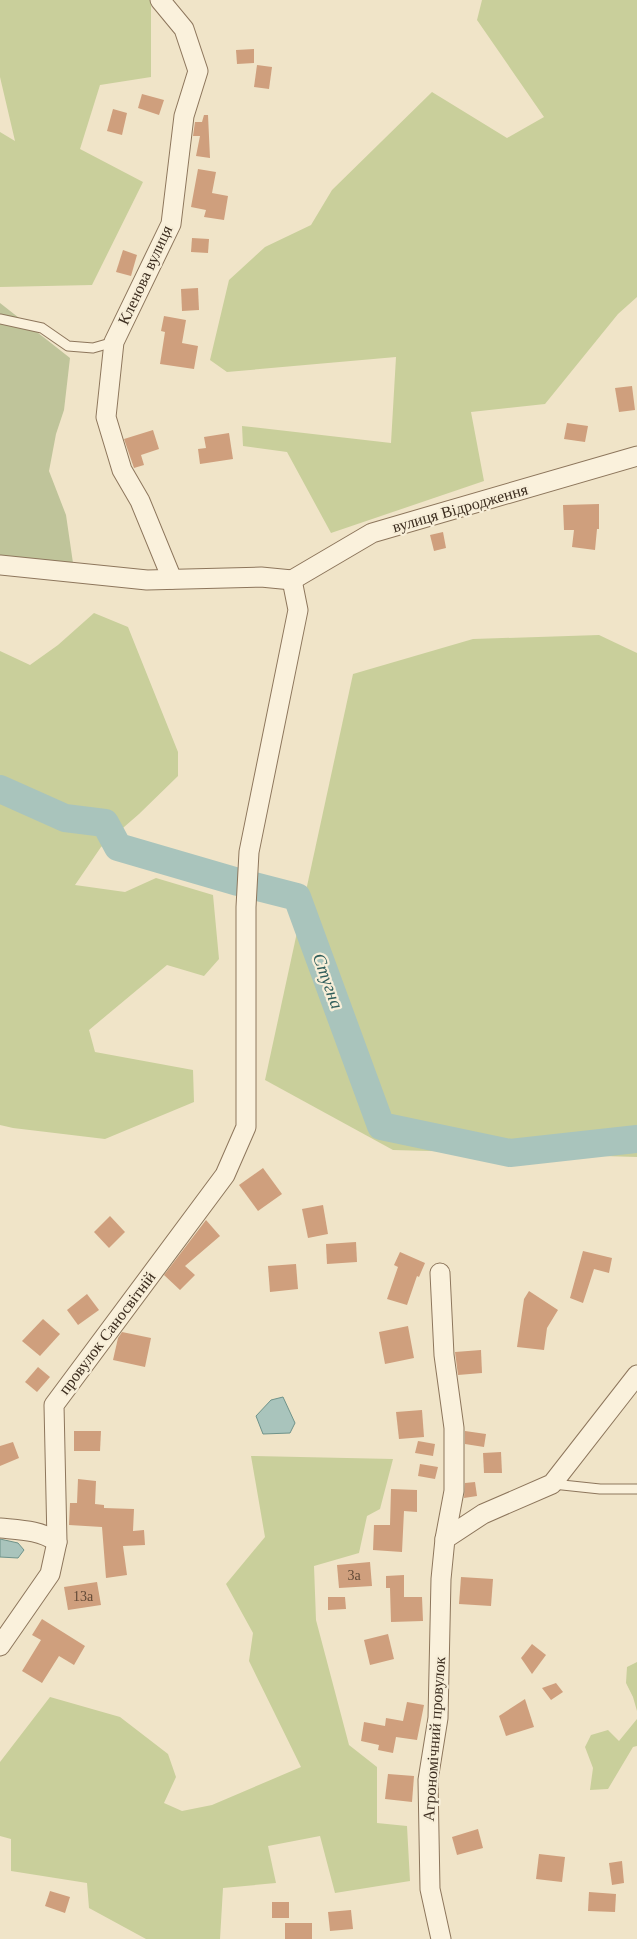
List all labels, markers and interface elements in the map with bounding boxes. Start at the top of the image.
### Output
street label: Кленова вулиця [115,222,177,328]
street label: вулиця Відродження [390,480,531,536]
water label: Стугна [309,950,347,1012]
street label: провулок Саносвітній [55,1268,160,1398]
house number: 3а [347,1568,361,1583]
house number: 13а [73,1589,94,1604]
street label: Агрономічний провулок [420,1656,449,1822]

